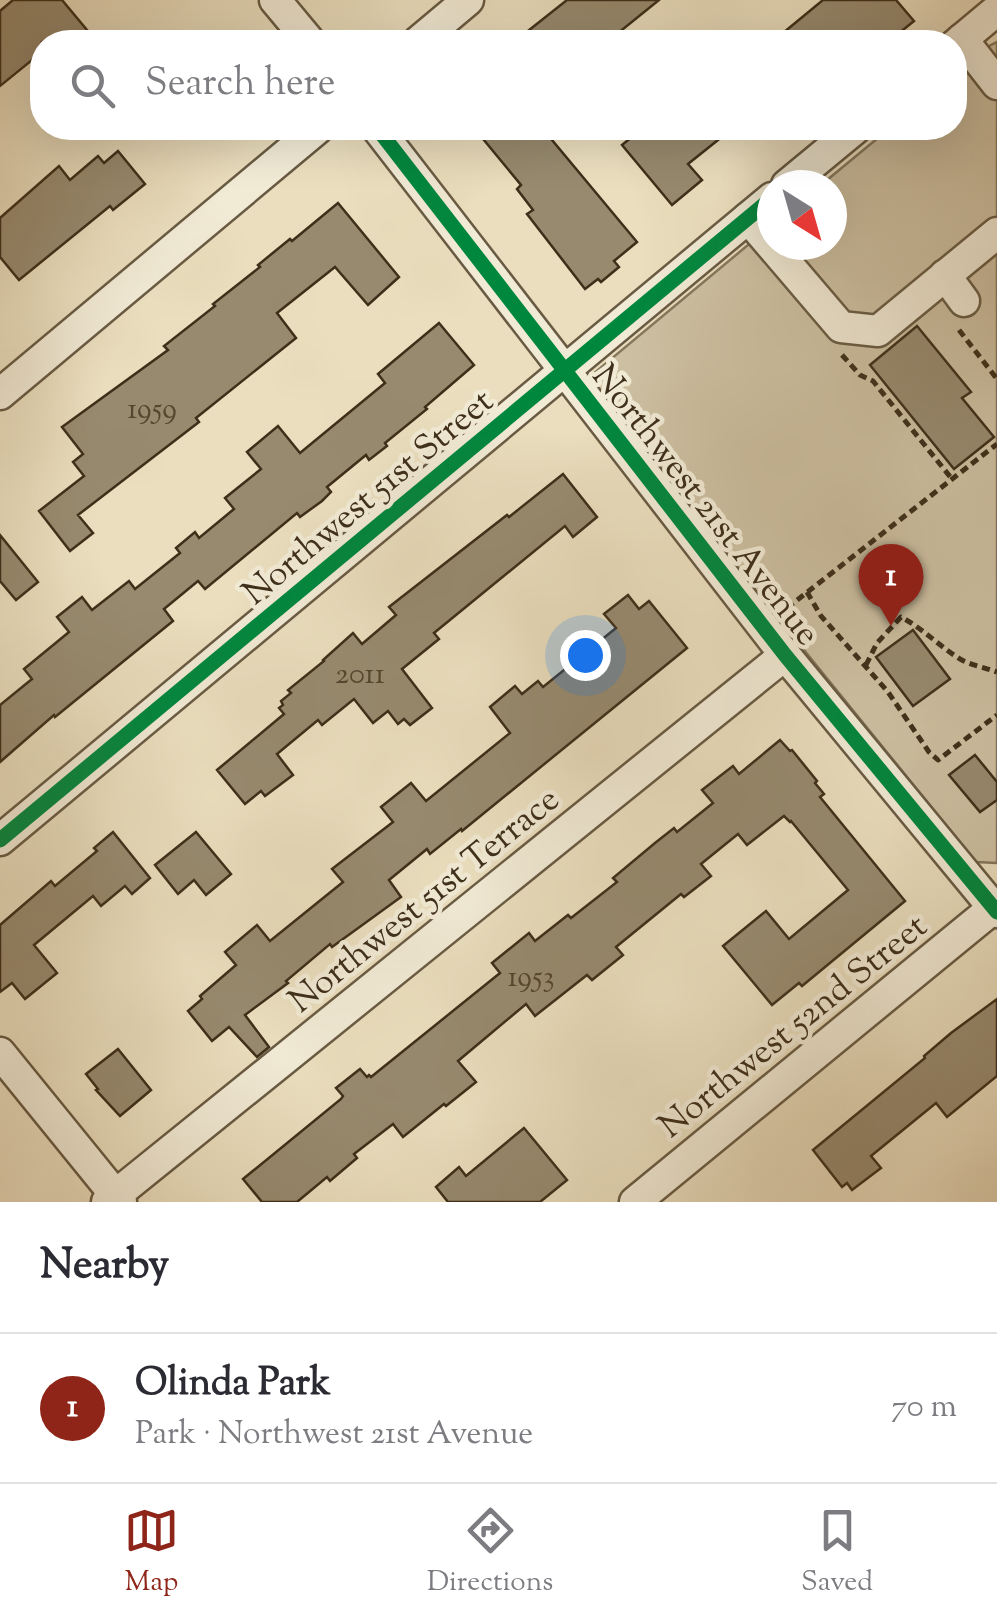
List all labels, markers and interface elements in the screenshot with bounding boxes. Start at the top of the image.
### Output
search box [30,30,967,140]
icon: search [65,58,120,113]
text: Search here [145,58,336,112]
north arrow [757,170,847,260]
street label: Northwest 21st Avenue [578,355,831,658]
street label: Northwest 51st Street [233,378,506,619]
house number: 1959 [127,389,177,432]
pin: 1 [858,544,924,626]
your location [560,630,611,681]
house number: 2011 [335,654,385,697]
street label: Northwest 51st Terrace [279,776,572,1027]
street label: Northwest 52nd Street [649,903,940,1152]
house number: 1953 [507,957,555,1000]
text: Nearby [40,1237,169,1297]
text: Olinda Park [135,1358,331,1412]
text: 1 [67,1385,78,1431]
text: 70 m [891,1385,957,1431]
text: Park · Northwest 21st Avenue [135,1412,533,1458]
tab: Map [124,1503,179,1603]
tab: Directions [427,1503,553,1603]
tab: Saved [801,1503,873,1603]

